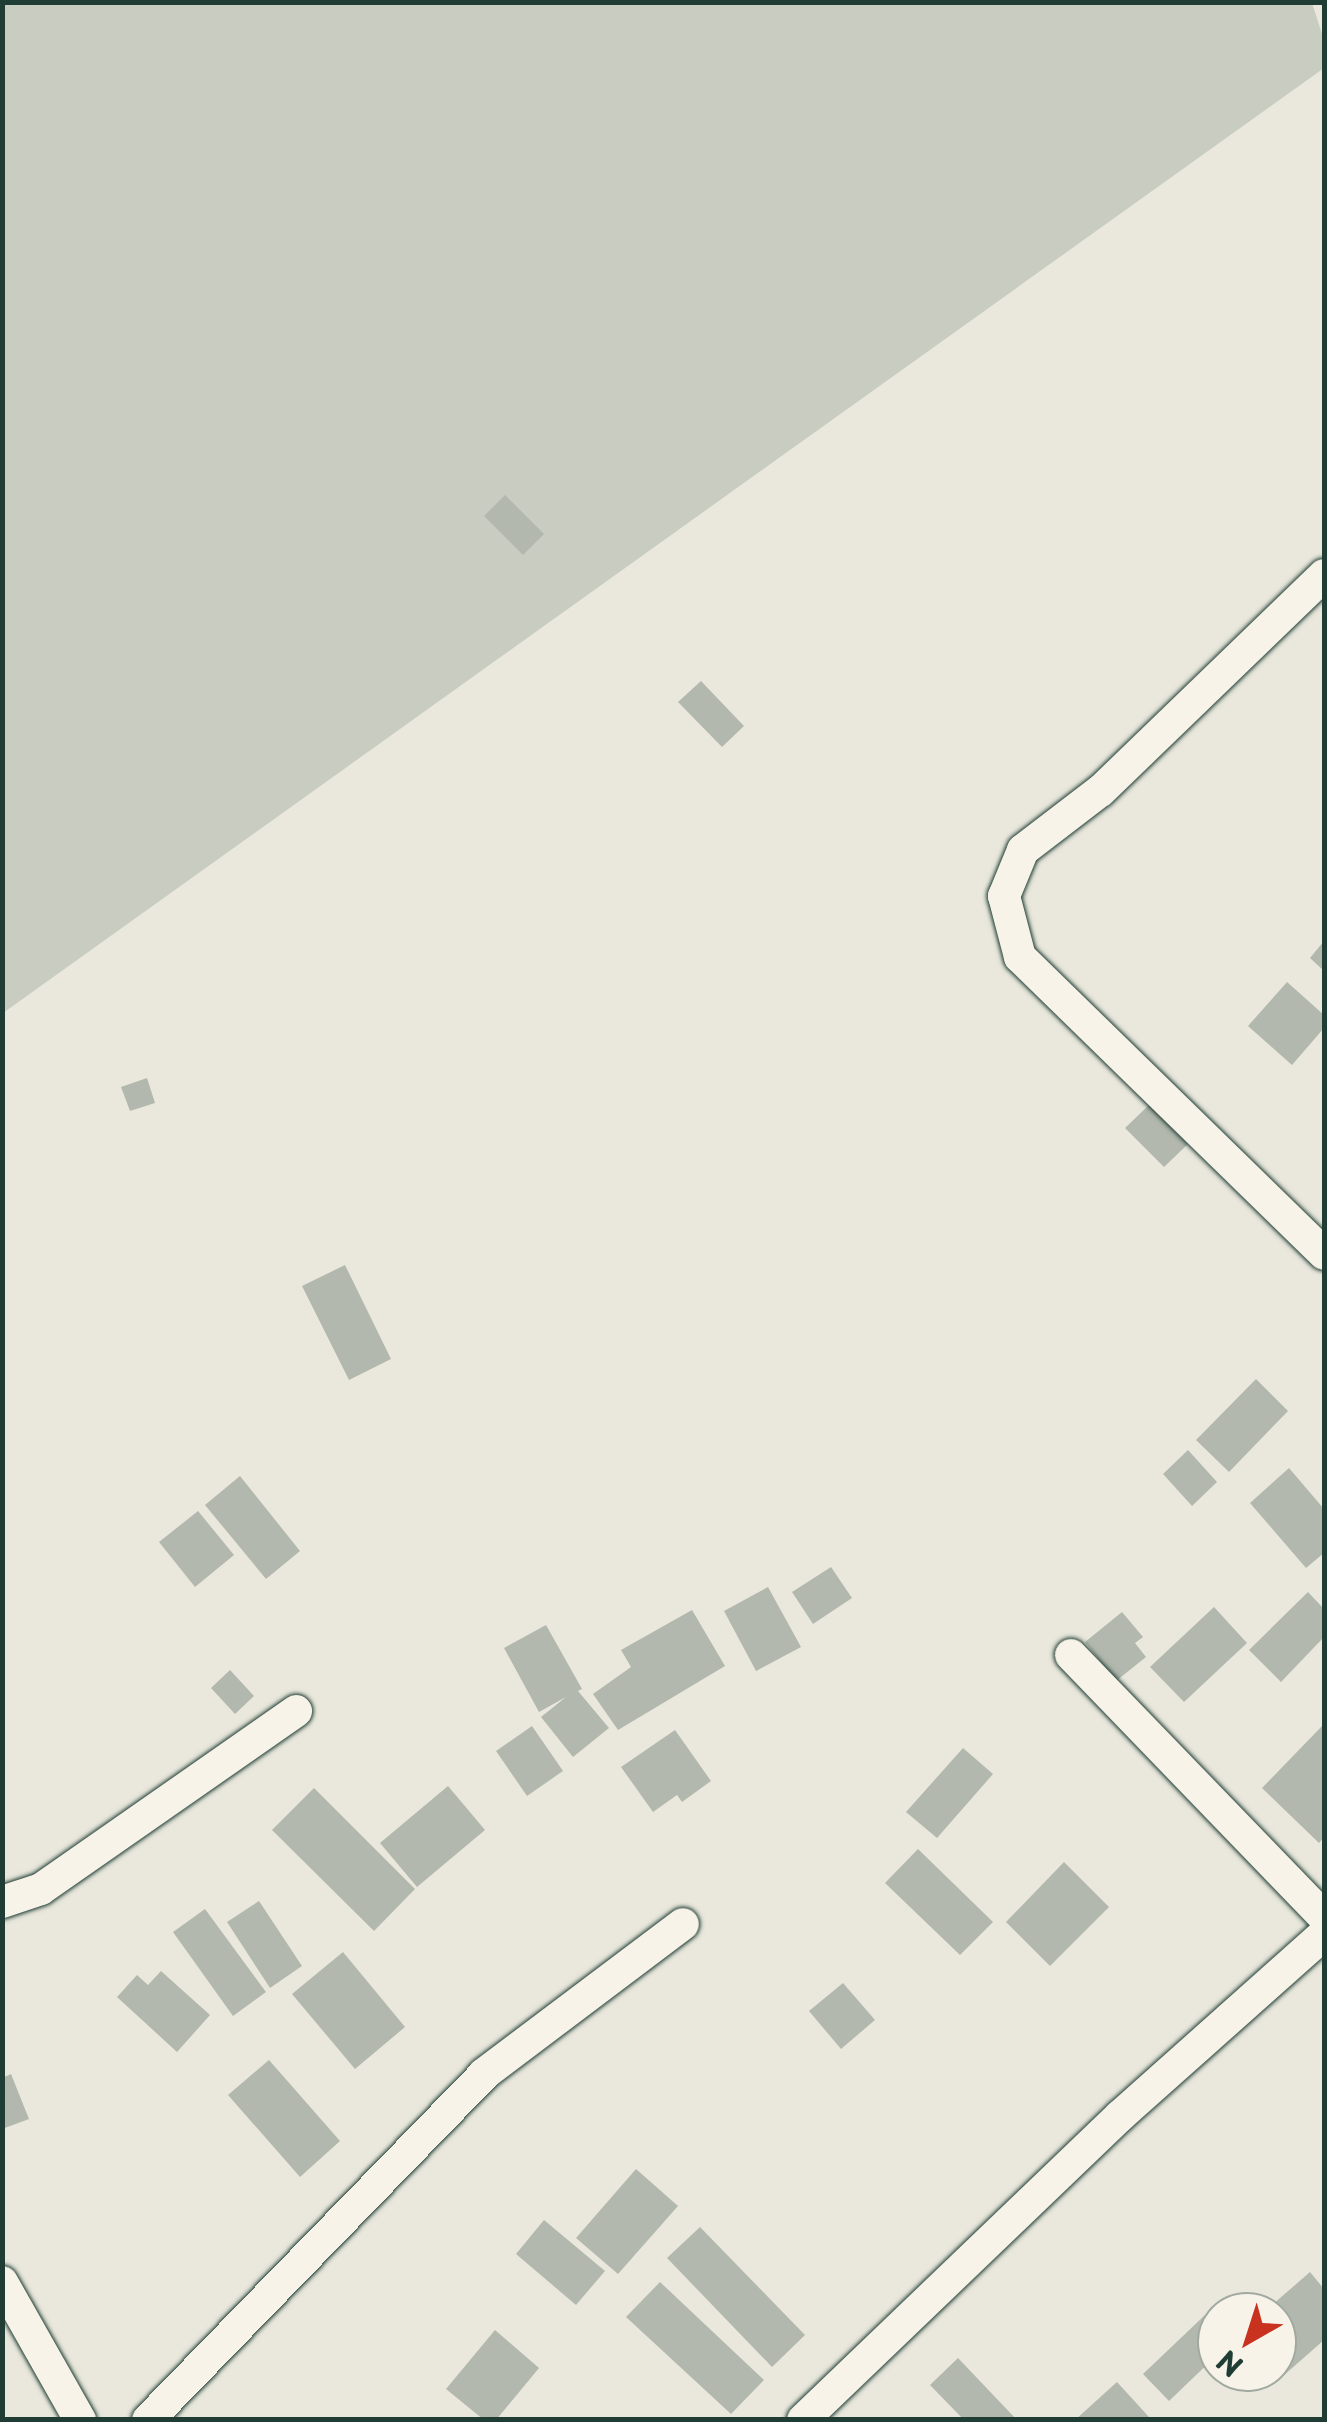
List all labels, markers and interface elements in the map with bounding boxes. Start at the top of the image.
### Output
north arrow [1197,2292,1297,2392]
text: N [1207,2340,1251,2388]

